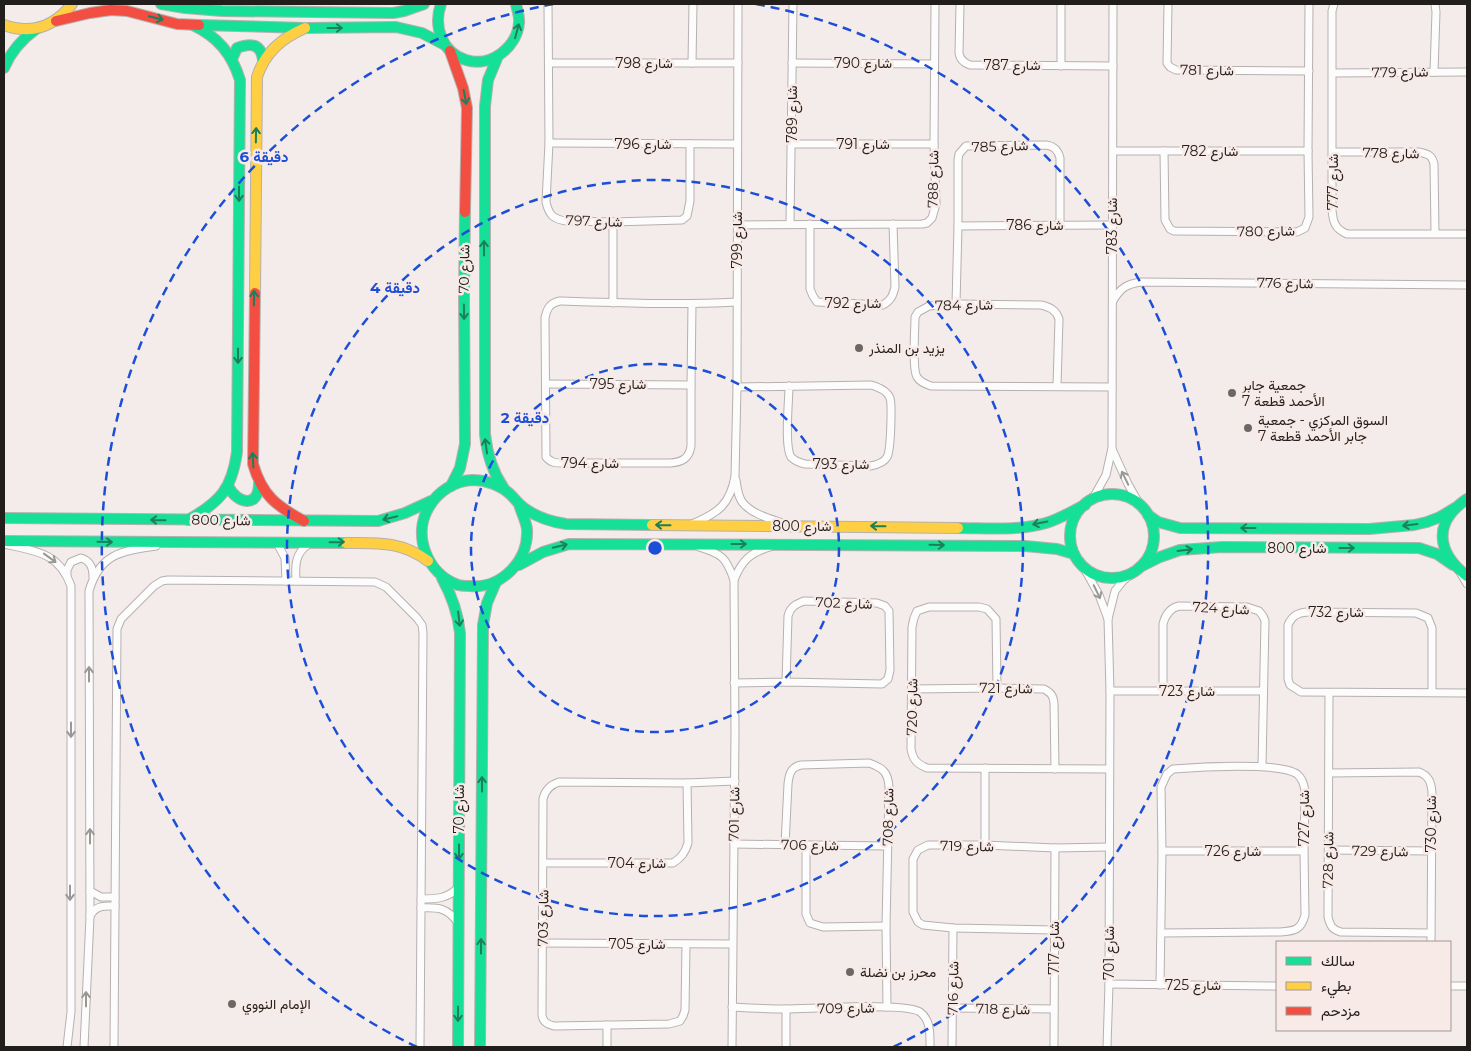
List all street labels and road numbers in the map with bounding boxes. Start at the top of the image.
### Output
street label: شارع 798 [615,54,673,74]
street label: شارع 790 [834,54,892,74]
street label: شارع 787 [984,56,1041,76]
street label: شارع 781 [1180,61,1234,81]
street label: شارع 779 [1371,63,1429,83]
street label: شارع 789 [783,85,803,143]
street label: شارع 796 [614,135,672,155]
street label: شارع 791 [836,135,890,155]
street label: شارع 785 [971,136,1029,158]
street label: شارع 782 [1182,142,1238,162]
street label: شارع 778 [1362,144,1420,164]
street label: شارع 788 [923,150,945,208]
street label: شارع 777 [1324,154,1344,210]
street label: شارع 783 [1103,198,1123,254]
street label: شارع 797 [565,211,623,233]
street label: شارع 799 [728,211,748,269]
street label: شارع 786 [1006,216,1064,236]
street label: شارع 780 [1237,221,1295,243]
street label: شارع 70 [455,244,475,294]
street label: شارع 776 [1257,274,1313,294]
street label: شارع 792 [825,294,881,314]
street label: شارع 784 [935,295,993,317]
street label: شارع 795 [590,375,646,395]
street label: شارع 794 [561,454,619,474]
street label: شارع 793 [813,455,869,475]
street label: شارع 800 [191,510,251,532]
street label: شارع 800 [772,517,832,537]
street label: شارع 800 [1267,539,1327,559]
street label: شارع 702 [815,593,873,615]
street label: شارع 724 [1192,598,1250,620]
street label: شارع 732 [1308,603,1364,623]
street label: شارع 720 [903,678,923,736]
street label: شارع 721 [979,679,1033,699]
street label: شارع 723 [1159,682,1215,702]
street label: شارع 70 [450,784,470,834]
street label: شارع 701 [725,787,745,841]
street label: شارع 708 [878,788,900,846]
street label: شارع 727 [1295,790,1315,846]
street label: شارع 730 [1422,795,1442,853]
street label: شارع 728 [1319,831,1339,889]
street label: شارع 706 [781,835,839,857]
street label: شارع 719 [940,837,994,857]
street label: شارع 726 [1205,842,1261,862]
street label: شارع 729 [1352,842,1408,862]
street label: شارع 704 [608,854,666,874]
street label: شارع 703 [534,889,554,947]
street label: شارع 717 [1045,921,1065,975]
street label: شارع 701 [1100,926,1120,980]
street label: شارع 705 [609,935,666,955]
street label: شارع 716 [944,961,964,1015]
street label: شارع 725 [1165,976,1221,996]
street label: شارع 709 [817,998,875,1020]
street label: شارع 718 [976,1000,1030,1020]

